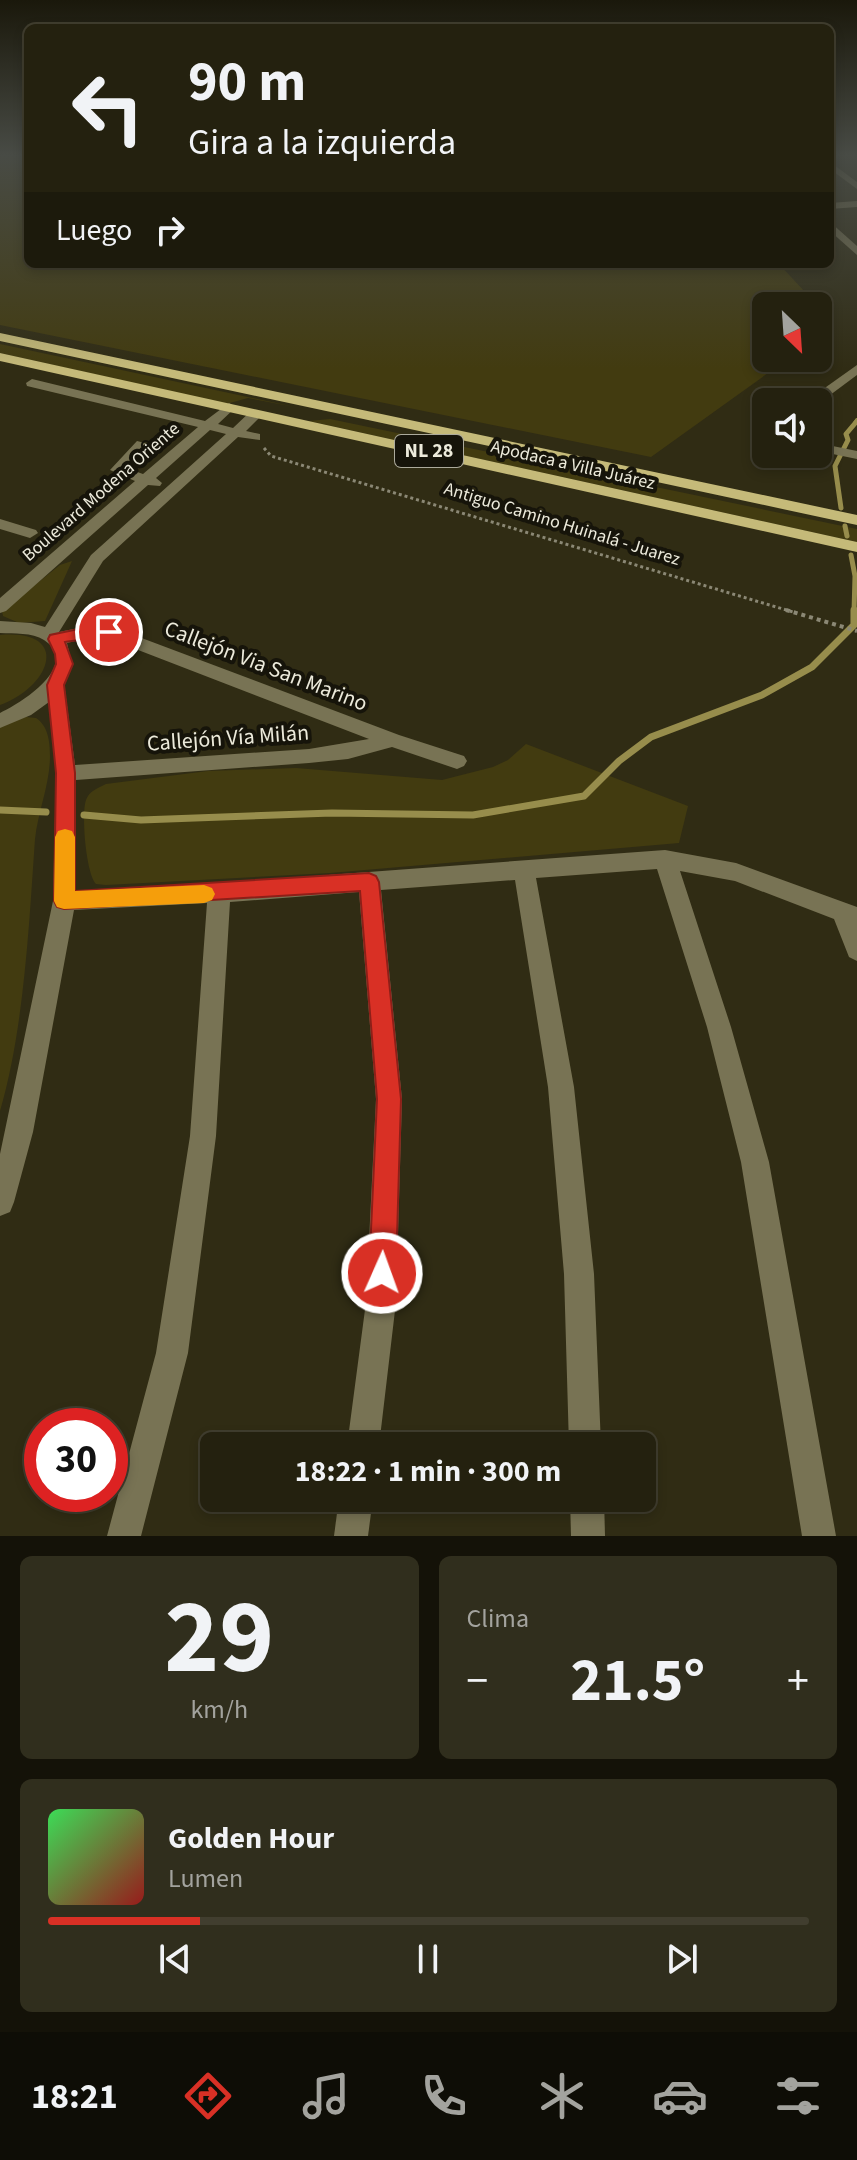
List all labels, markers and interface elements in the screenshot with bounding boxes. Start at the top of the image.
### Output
text: 90 m [188,43,306,122]
icon: left [56,56,160,160]
text: Gira a la izquierda [188,117,456,168]
icon: right [148,208,192,252]
text: Luego [56,209,132,252]
north arrow [752,292,832,372]
map controls [752,292,832,468]
button: sound [752,388,832,468]
street label: Boulevard Modena Oriente [17,417,185,567]
street label: Apodaca a Villa Juárez [489,434,658,496]
road number: NL 28 [395,435,463,467]
street label: Antiguo Camino Huinalá - Juarez [441,476,683,572]
pin [75,598,143,666]
icon: arrive [87,610,131,654]
street label: Callejón Via San Marino [160,613,372,719]
street label: Callejón Vía Milán [146,716,310,760]
position arrow [340,1231,424,1315]
speed limit sign: 30 [24,1408,128,1512]
text: 18:22 · 1 min · 300 m [295,1450,561,1493]
text: 29 [164,1565,274,1713]
text: Clima [467,1600,529,1637]
text: 21.5° [570,1639,705,1724]
text: − [467,1650,488,1713]
text: + [787,1650,809,1713]
text: km/h [190,1691,248,1728]
text: Golden Hour [168,1817,334,1860]
text: Lumen [168,1860,243,1897]
icon: previous [153,1937,197,1981]
icon: pause [406,1937,450,1981]
icon: next [660,1937,704,1981]
icon: directions [180,2068,236,2124]
icon: music [298,2068,354,2124]
icon: phone [416,2068,472,2124]
icon: climate [534,2068,590,2124]
icon: car [652,2068,708,2124]
icon: filters [770,2068,826,2124]
text: 18:21 [31,2071,118,2122]

